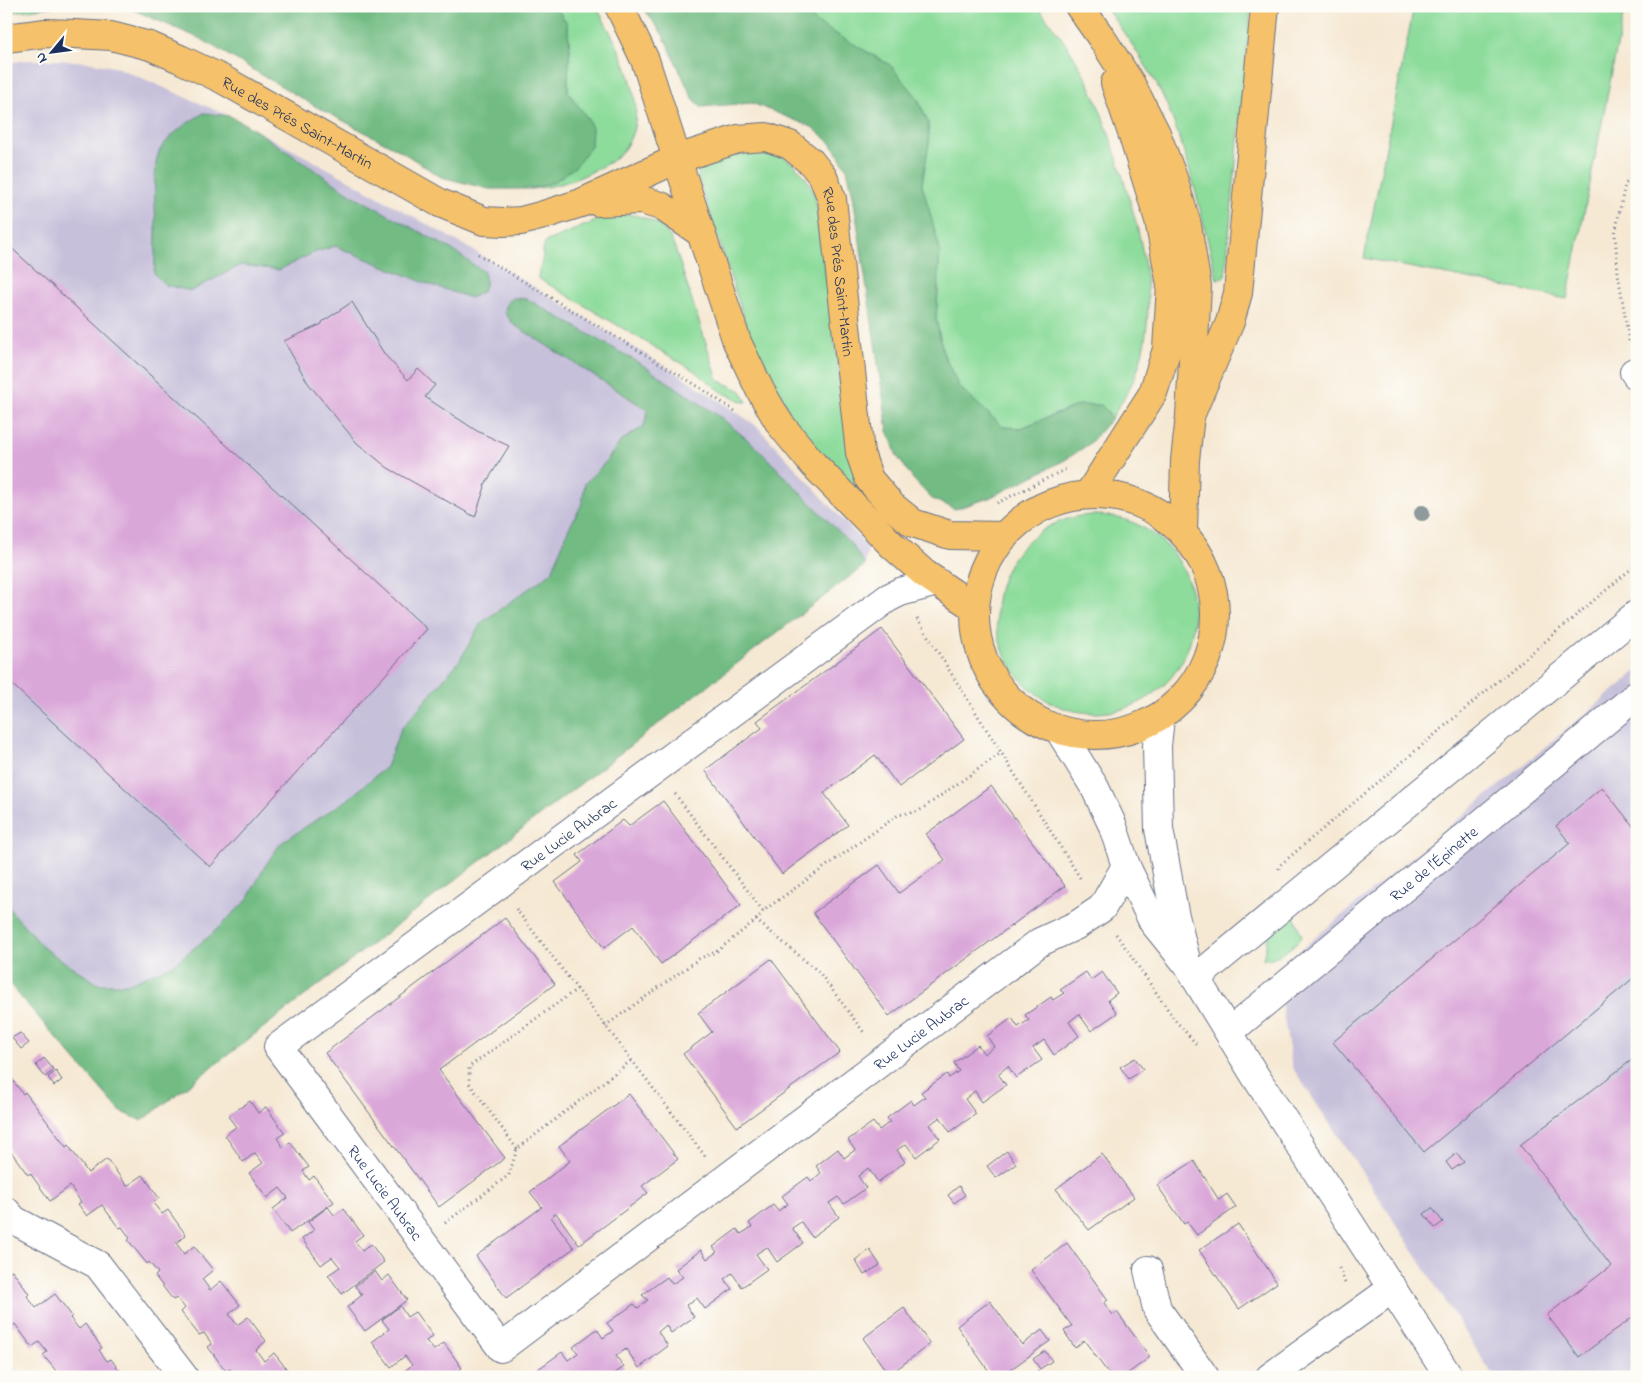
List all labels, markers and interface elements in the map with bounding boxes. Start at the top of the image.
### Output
north arrow [28,28,78,78]
text: N [30,48,53,67]
street label: Rue des Prés Saint-Martin [217,71,377,177]
street label: Rue des Prés Saint-Martin [814,184,859,358]
street label: Rue Lucie Aubrac [516,792,623,879]
street label: Rue de l'Épinette [1385,821,1485,908]
street label: Rue Lucie Aubrac [869,989,975,1077]
street label: Rue Lucie Aubrac [341,1141,428,1247]

